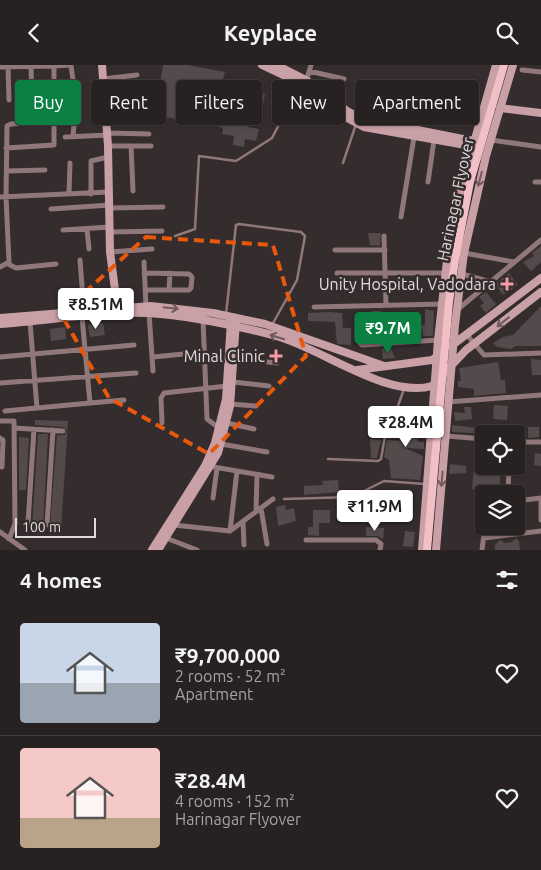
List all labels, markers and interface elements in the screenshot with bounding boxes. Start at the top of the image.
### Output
icon: back [20,19,48,47]
icon: search [493,19,521,47]
text: Keyplace [224,20,317,45]
chip: Buy [15,80,81,125]
chip: Rent [91,80,166,125]
chip: Filters [176,80,262,125]
chip: New [272,80,345,125]
chip: Apartment [355,80,479,125]
street label: Harinagar Flyover [433,135,477,263]
one-way arrow [475,170,484,186]
place label: Unity Hospital, Vadodara [319,275,496,293]
marker: Unity Hospital, Vadodara [500,277,514,291]
pin: ₹8.51M [55,287,137,330]
text: ₹8.51M [69,295,123,313]
one-way arrow [162,303,178,313]
pin: ₹9.7M [353,311,423,354]
one-way arrow [497,317,510,328]
text: ₹9.7M [365,319,411,337]
one-way arrow [270,331,286,341]
place label: Minal Clinic [184,347,266,365]
marker: Minal Clinic [269,349,283,363]
pin: ₹28.4M [365,405,447,448]
text: ₹28.4M [379,413,433,431]
map controls [475,425,525,535]
button: locate [475,425,525,475]
one-way arrow [437,470,447,486]
button: layers [475,485,525,535]
pin: ₹11.9M [334,489,416,532]
text: ₹11.9M [348,497,402,515]
scale bar [15,515,96,538]
text: 100 m [22,519,61,535]
icon: filters [493,566,521,594]
text: 4 homes [20,568,102,592]
icon: home [60,643,120,703]
text: ₹9,700,000 [175,643,280,667]
icon: heart [493,659,521,687]
text: 2 rooms · 52 m² [175,667,286,685]
text: Apartment [175,685,253,703]
icon: home [60,768,120,828]
text: ₹28.4M [175,768,246,792]
icon: heart [493,784,521,812]
text: 4 rooms · 152 m² [175,792,295,810]
text: Harinagar Flyover [175,810,301,828]

